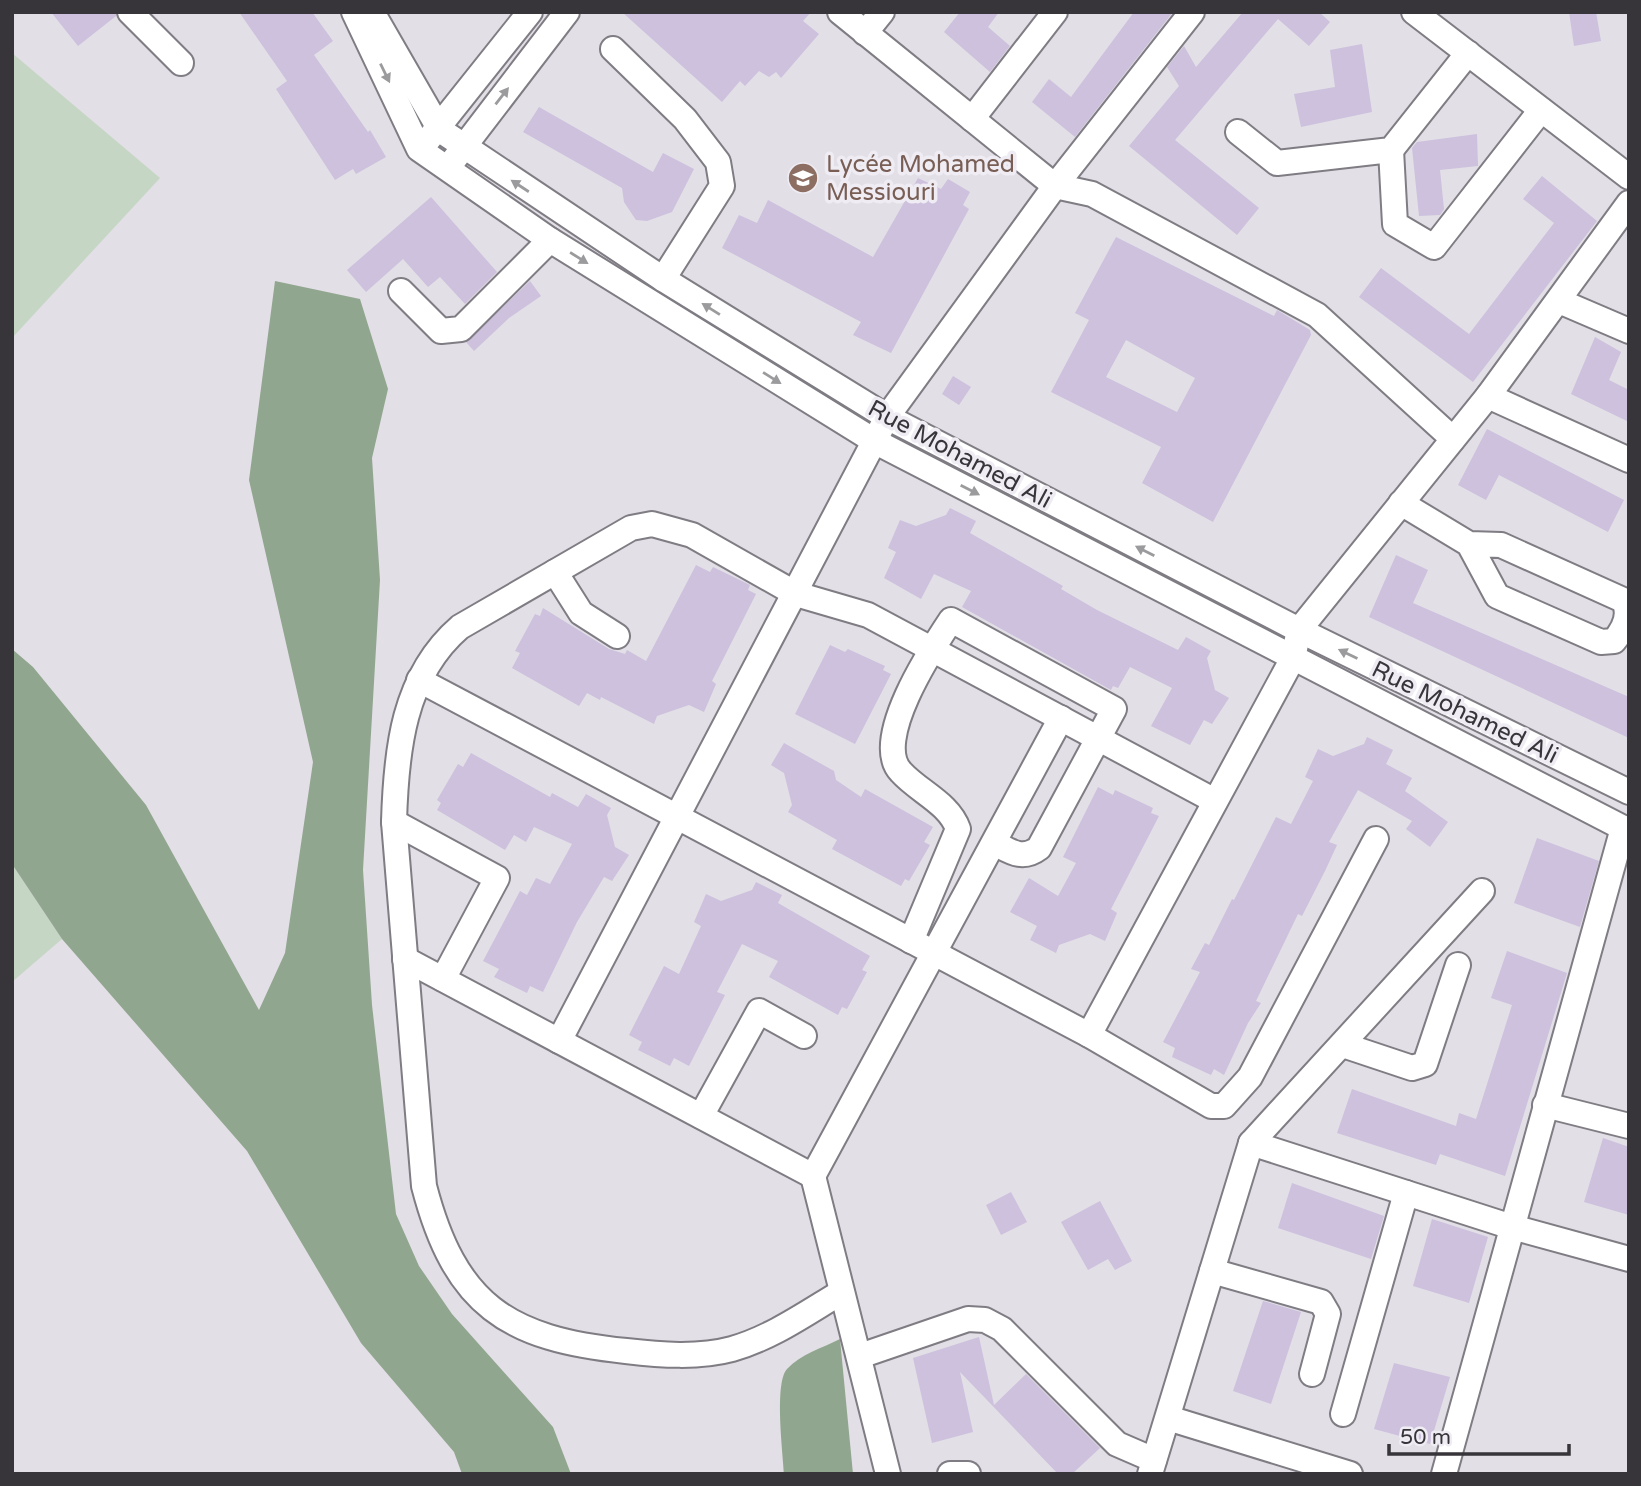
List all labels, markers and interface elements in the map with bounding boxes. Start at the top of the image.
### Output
one-way arrow [379,63,390,83]
one-way arrow [495,87,509,105]
place label: Lycée Mohamed Messiouri [826,150,1015,207]
school or university icon: Lycée Mohamed Messiouri [786,161,820,195]
one-way arrow [510,179,530,192]
one-way arrow [569,252,588,265]
one-way arrow [702,303,721,315]
one-way arrow [763,371,782,384]
street label: Rue Mohamed Ali [863,394,1057,515]
one-way arrow [960,485,980,496]
one-way arrow [1135,545,1155,556]
one-way arrow [1338,649,1358,660]
street label: Rue Mohamed Ali [1367,655,1563,770]
scale bar [1389,1412,1569,1456]
text: 50 m [1400,1425,1451,1450]

